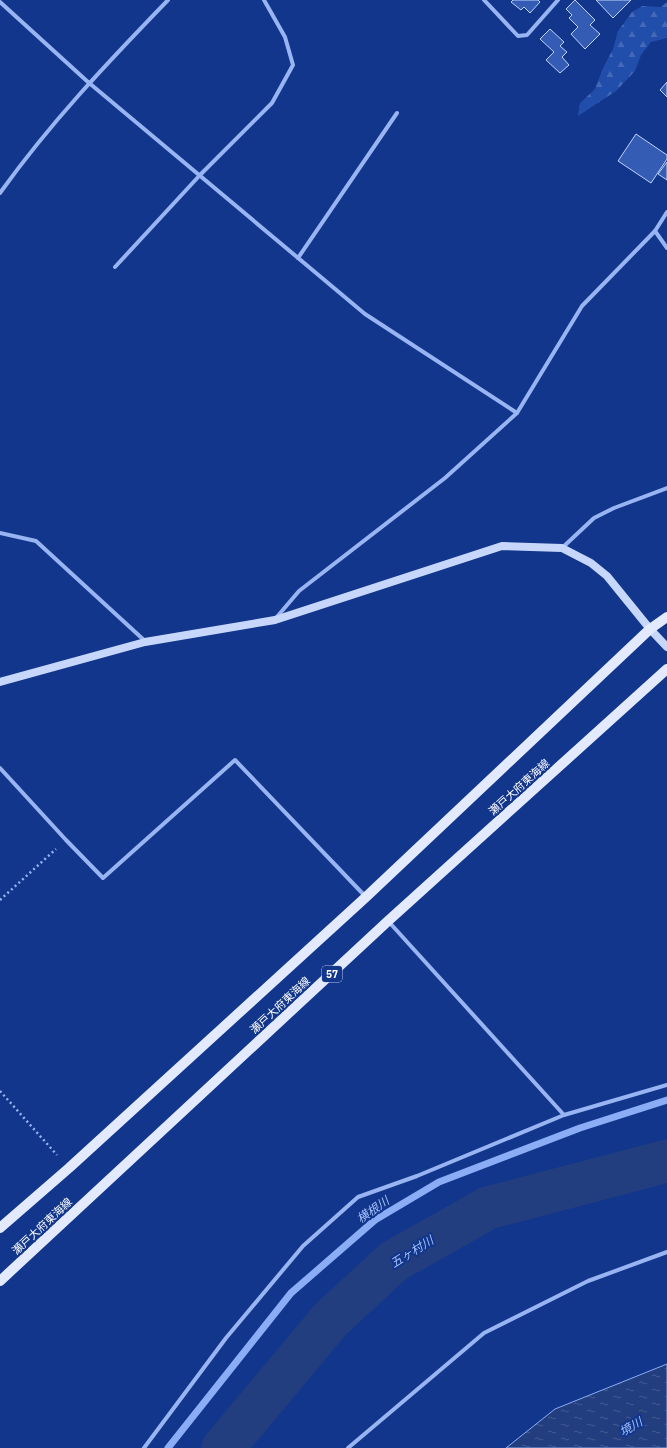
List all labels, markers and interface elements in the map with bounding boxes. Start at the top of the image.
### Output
street label: 瀬戸大府東海線 [486,756,552,818]
road number: 57 [322,966,342,982]
street label: 瀬戸大府東海線 [247,974,313,1036]
water label: 横根川 [354,1192,393,1226]
street label: 瀬戸大府東海線 [9,1195,75,1257]
water label: 五ヶ村川 [387,1231,438,1271]
water label: 境川 [617,1413,647,1439]

